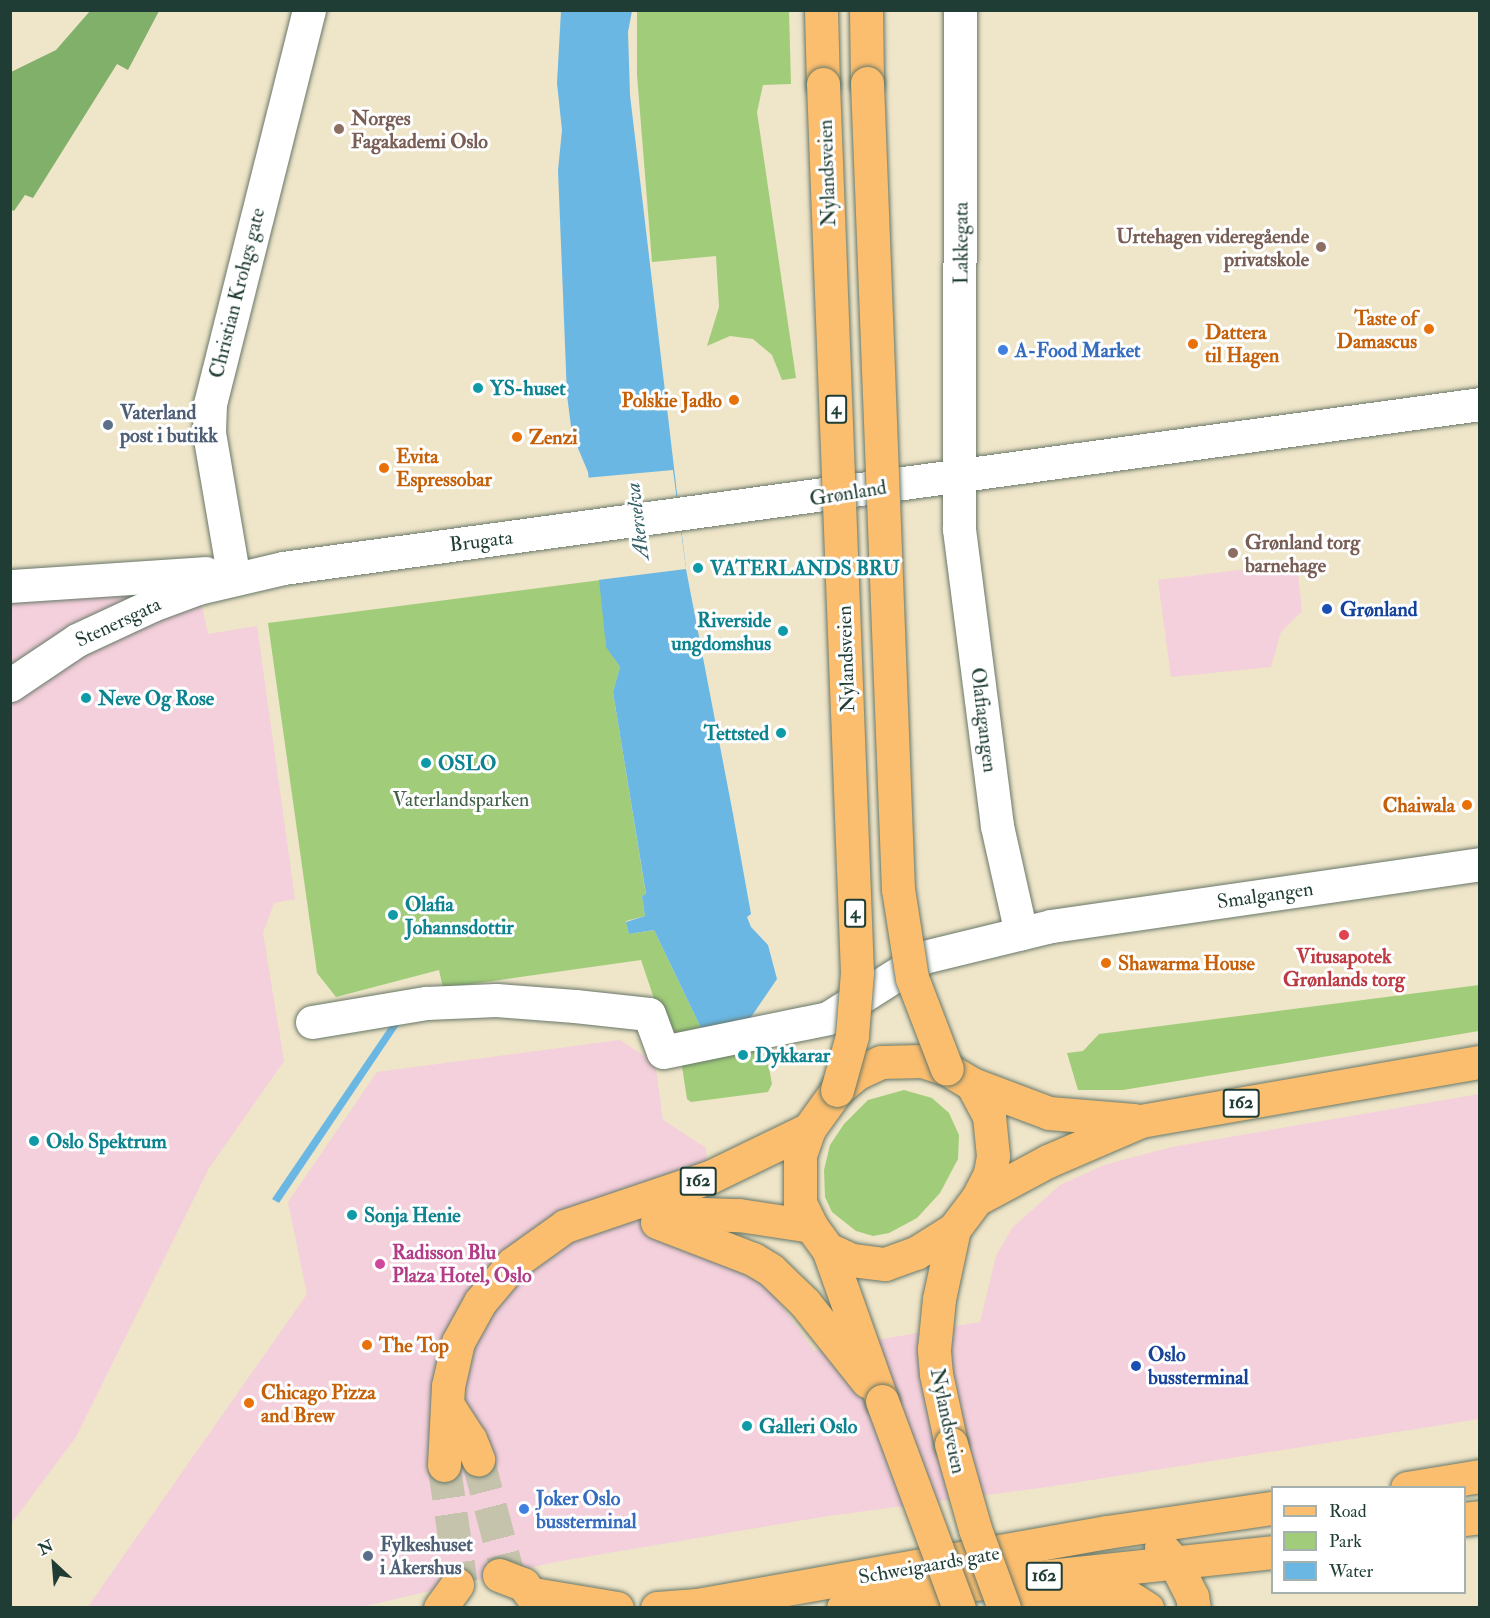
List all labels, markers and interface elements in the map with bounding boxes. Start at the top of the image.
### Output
place label: Norges Fagakademi Oslo [351,106,488,153]
street label: Nylandsveien [813,119,841,227]
marker: Norges Fagakademi Oslo [332,122,346,136]
street label: Lakkegata [949,202,973,284]
street label: Christian Krohgs gate [204,205,270,381]
place label: Urtehagen videregående privatskole [1116,224,1309,271]
marker: Urtehagen videregående privatskole [1314,240,1328,254]
place label: Taste of Damascus [1337,306,1417,353]
place label: Dattera til Hagen [1205,320,1279,367]
marker: Taste of Damascus [1422,322,1436,336]
marker: Dattera til Hagen [1186,337,1200,351]
place label: A-Food Market [1015,338,1140,362]
marker: A-Food Market [996,343,1010,357]
place label: YS-huset [490,376,566,400]
marker: YS-huset [471,381,485,395]
place label: Polskie Jadło [622,388,722,412]
marker: Polskie Jadło [727,393,741,407]
road number: 4 [824,394,848,424]
place label: Vaterland post i butikk [120,401,218,448]
marker: Vaterland post i butikk [101,418,115,432]
place label: Zenzi [529,425,578,449]
marker: Zenzi [510,430,524,444]
place label: Evita Espressobar [396,444,492,491]
marker: Evita Espressobar [377,461,391,475]
street label: Grønland [808,475,888,511]
water label: Akerselva [621,481,655,561]
street label: Brugata [448,525,514,557]
place label: Grønland torg barnehage [1245,530,1360,577]
marker: Grønland torg barnehage [1226,546,1240,560]
place label: VATERLANDS BRU [710,556,899,580]
marker: VATERLANDS BRU [691,561,705,575]
street label: Stenersgata [71,592,165,652]
place label: Grønland [1340,597,1418,621]
marker: Grønland [1318,600,1336,618]
street label: Nylandsveien [832,605,860,713]
place label: Riverside ungdomshus [671,608,771,655]
marker: Riverside ungdomshus [776,624,790,638]
street label: Olafiagangen [966,666,1002,774]
place label: Neve Og Rose [98,686,214,710]
marker: Neve Og Rose [79,691,93,705]
place label: Tettsted [704,721,769,745]
marker: Tettsted [774,726,788,740]
place label: OSLO [438,751,496,775]
marker: OSLO [419,756,433,770]
park label: Vaterlandsparken [393,787,529,811]
place label: Chaiwala [1383,793,1455,817]
marker: Chaiwala [1460,798,1474,812]
street label: Smalgangen [1215,876,1315,914]
place label: Olafia Johannsdottir [405,892,514,939]
road number: 4 [843,898,867,928]
marker: Olafia Johannsdottir [386,908,400,922]
marker: Vitusapotek Grønlands torg [1337,928,1351,942]
place label: Vitusapotek Grønlands torg [1283,945,1405,992]
place label: Shawarma House [1118,951,1255,975]
marker: Shawarma House [1099,956,1113,970]
place label: Dykkarar [755,1043,830,1067]
marker: Dykkarar [736,1048,750,1062]
road number: 162 [1222,1088,1260,1118]
place label: Oslo Spektrum [46,1129,167,1153]
marker: Oslo Spektrum [27,1134,41,1148]
road number: 162 [678,1166,718,1196]
place label: Sonja Henie [364,1203,461,1227]
marker: Sonja Henie [345,1208,359,1222]
place label: Radisson Blu Plaza Hotel, Oslo [392,1240,532,1287]
marker: Radisson Blu Plaza Hotel, Oslo [373,1257,387,1271]
place label: The Top [379,1333,449,1357]
marker: The Top [360,1338,374,1352]
place label: Oslo bussterminal [1148,1342,1249,1389]
marker: Oslo bussterminal [1129,1359,1143,1373]
street label: Nylandsveien [925,1366,971,1476]
place label: Chicago Pizza and Brew [261,1380,376,1427]
marker: Chicago Pizza and Brew [242,1396,256,1410]
place label: Galleri Oslo [759,1414,857,1438]
marker: Galleri Oslo [740,1419,754,1433]
place label: Joker Oslo bussterminal [536,1486,637,1533]
legend [1271,1486,1466,1594]
text: Road [1329,1500,1367,1523]
marker: Joker Oslo bussterminal [517,1502,531,1516]
text: Park [1329,1530,1362,1553]
place label: Fylkeshuset i Akershus [380,1532,473,1579]
north arrow [24,1534,84,1594]
text: N [35,1536,57,1560]
street label: Schweigaards gate [857,1541,1001,1589]
marker: Fylkeshuset i Akershus [361,1549,375,1563]
text: Water [1329,1560,1373,1583]
road number: 162 [1024,1561,1064,1591]

